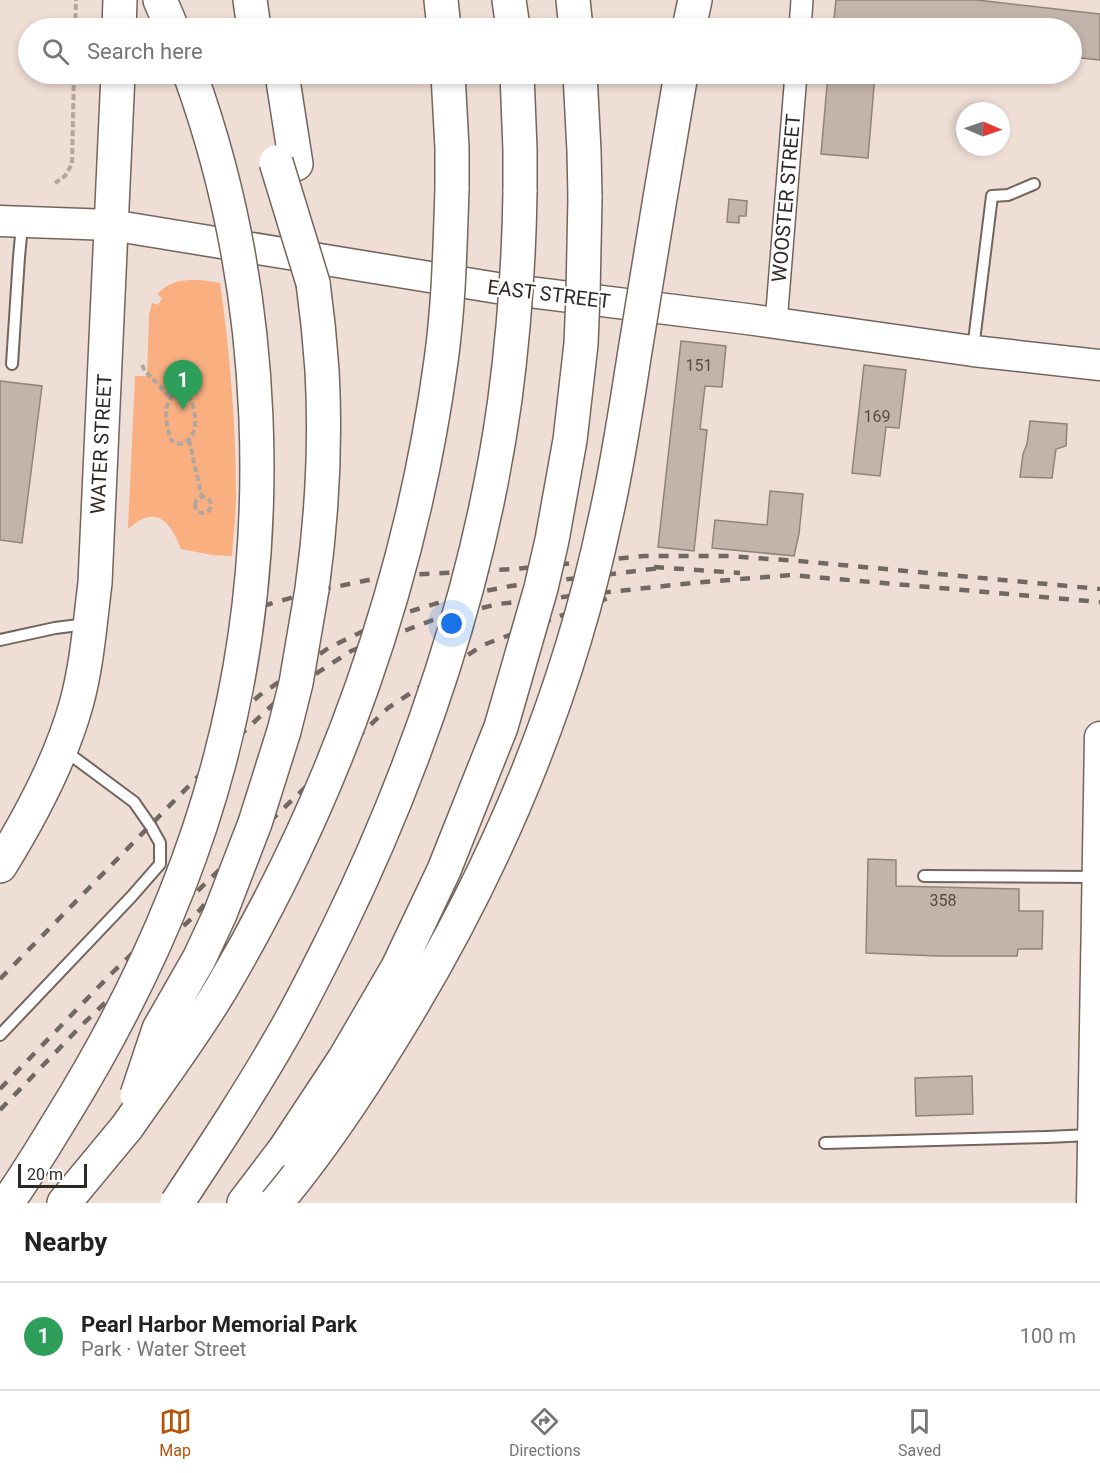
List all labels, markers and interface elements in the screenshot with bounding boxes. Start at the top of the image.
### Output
search box [18,18,1082,84]
icon: search [39,35,72,68]
text: Search here [87,39,203,64]
north arrow [956,102,1010,156]
street label: WOOSTER STREET [767,113,805,283]
street label: EAST STREET [486,275,612,313]
house number: 151 [686,356,712,375]
pin: 1 [164,360,202,410]
street label: WATER STREET [85,373,117,515]
house number: 169 [864,407,890,426]
your location [437,609,466,638]
house number: 358 [930,891,956,910]
scale bar [18,1161,87,1188]
text: 20 m [27,1165,63,1184]
text: Nearby [24,1227,107,1257]
text: Pearl Harbor Memorial Park [81,1312,357,1337]
text: 1 [38,1324,49,1348]
text: 100 m [1020,1324,1076,1348]
text: Park · Water Street [81,1337,246,1361]
tab: Map [159,1405,192,1460]
tab: Directions [509,1405,581,1460]
tab: Saved [898,1405,941,1460]

